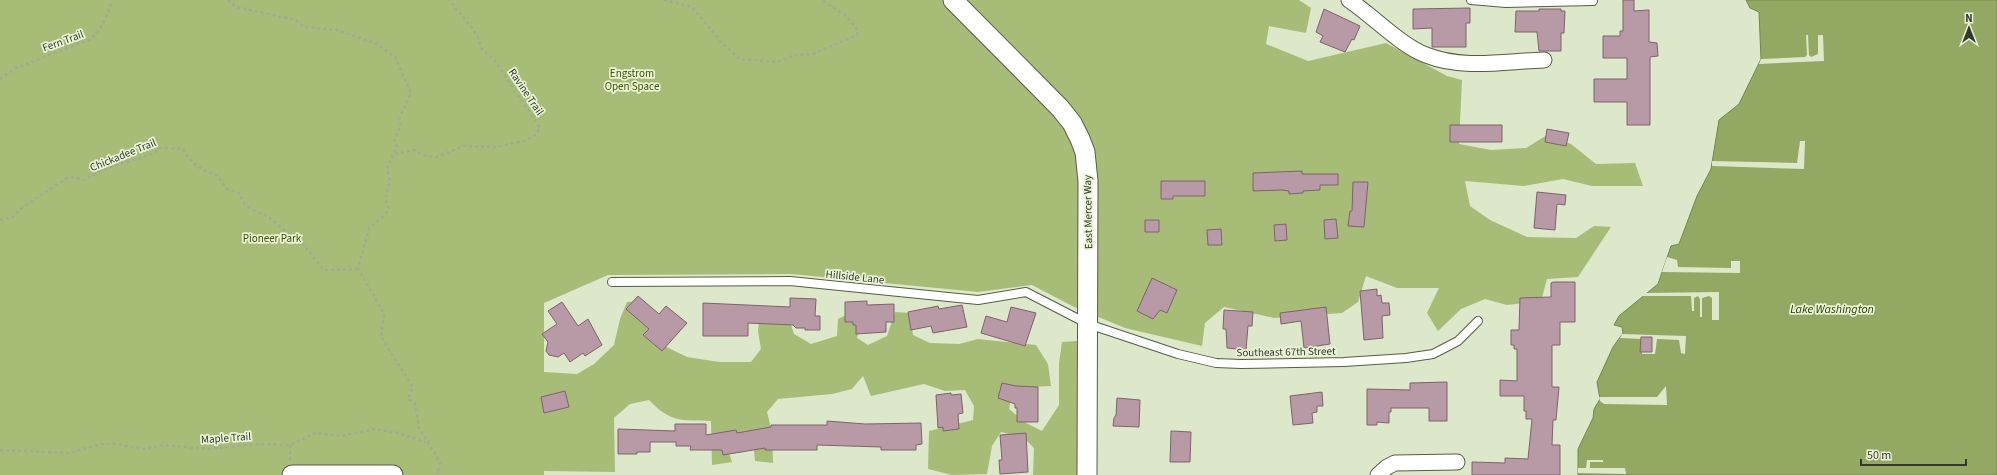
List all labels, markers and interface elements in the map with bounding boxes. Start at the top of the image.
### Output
north arrow [1949,8,1989,48]
text: N [1965,11,1973,26]
street label: Fern Trail [40,27,86,55]
street label: Ravine Trail [505,66,547,118]
park label: Engstrom Open Space [605,66,660,94]
street label: Chickadee Trail [88,135,158,175]
street label: East Mercer Way [1080,175,1096,249]
park label: Pioneer Park [243,231,302,246]
street label: Hillside Lane [825,266,886,288]
water label: Lake Washington [1790,301,1874,318]
street label: Southeast 67th Street [1236,344,1336,360]
street label: Maple Trail [200,429,252,447]
scale bar [1861,441,1966,467]
text: 50 m [1867,447,1891,464]

